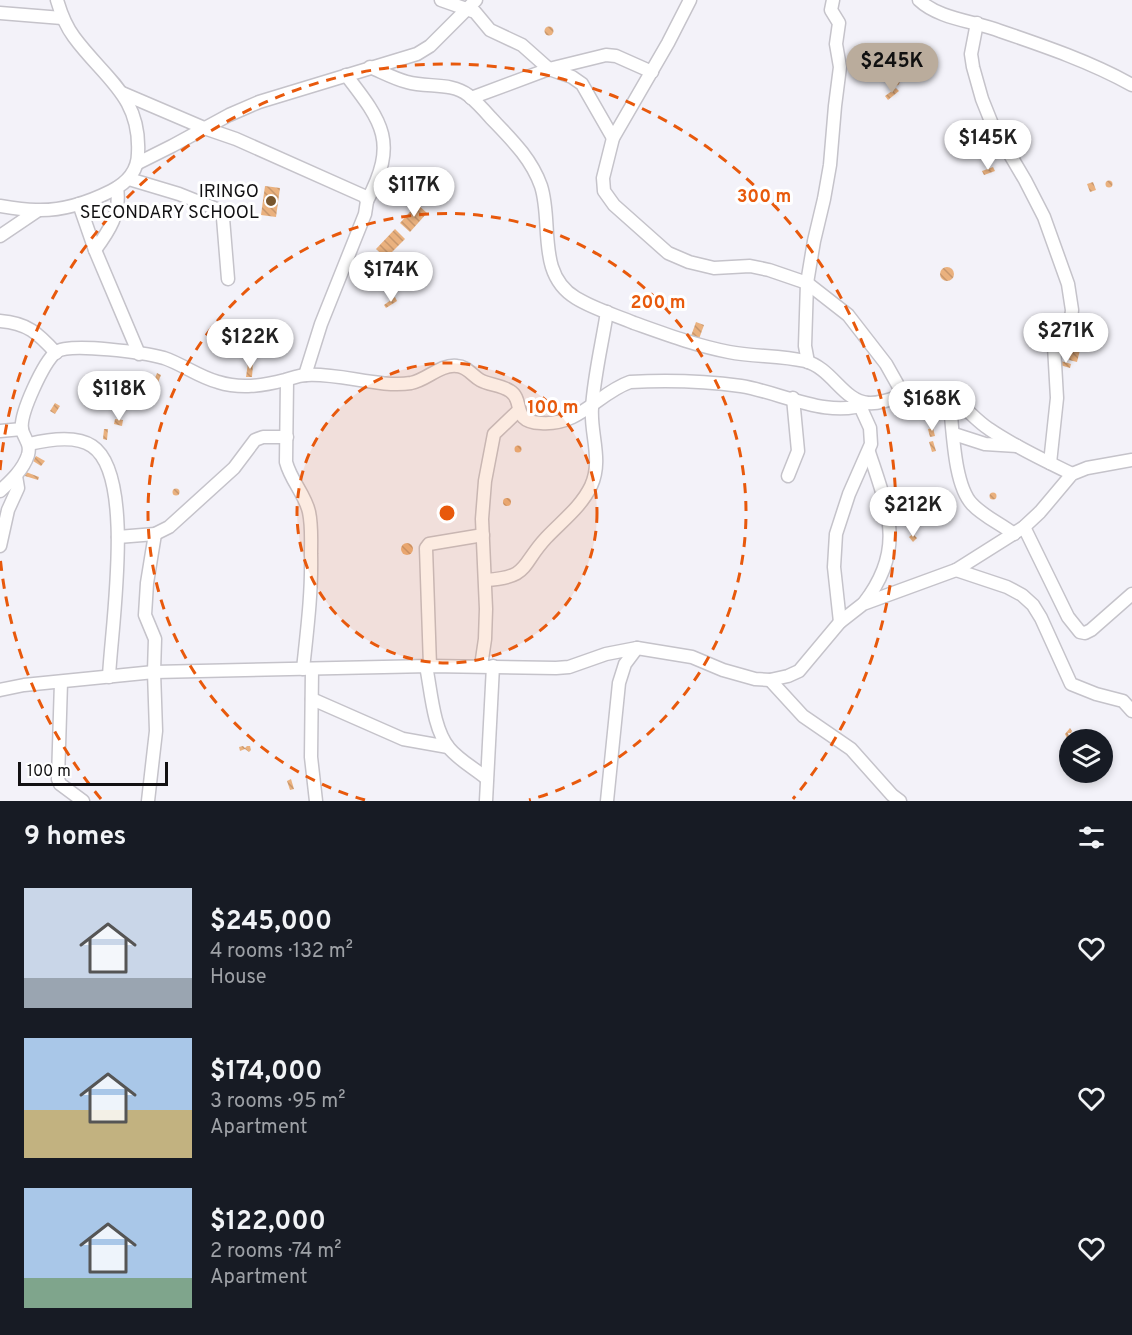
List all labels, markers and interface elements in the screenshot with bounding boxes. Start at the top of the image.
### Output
pin: $245K [850,43,934,94]
text: $245K [860,49,924,75]
pin: $145K [946,120,1030,171]
text: $145K [958,126,1018,152]
pin: $117K [372,167,456,218]
text: $117K [388,173,440,199]
place label: IRINGO SECONDARY SCHOOL [80,181,259,225]
text: 300 m [737,186,791,209]
marker: IRINGO SECONDARY SCHOOL [264,194,278,208]
pin: $174K [349,252,433,303]
text: $174K [363,258,419,284]
text: 200 m [630,292,686,315]
pin: $271K [1024,313,1108,364]
pin: $122K [208,319,292,370]
text: $271K [1037,319,1095,345]
text: $122K [221,325,279,351]
pin: $118K [77,371,161,422]
text: $118K [92,377,146,403]
pin: $168K [890,381,974,432]
text: $168K [902,387,962,413]
text: 100 m [527,397,579,420]
pin: $212K [871,487,955,538]
text: $212K [884,493,942,519]
centre of rings [437,503,457,523]
map controls [1059,729,1113,783]
button: layers [1059,729,1113,783]
scale bar [18,759,168,786]
text: 100 m [27,762,71,782]
text: 9 homes [24,821,126,854]
icon: filters [1075,821,1108,854]
text: $245,000 [210,906,332,939]
icon: home [72,912,144,984]
icon: heart [1075,932,1108,965]
text: 4 rooms · 132 m² [210,939,353,965]
text: House [210,965,266,991]
text: $174,000 [210,1056,322,1089]
icon: home [72,1062,144,1134]
icon: heart [1075,1082,1108,1115]
text: 3 rooms · 95 m² [210,1089,346,1115]
text: Apartment [210,1115,308,1141]
text: $122,000 [210,1206,326,1239]
icon: home [72,1212,144,1284]
icon: heart [1075,1232,1108,1265]
text: 2 rooms · 74 m² [210,1239,341,1265]
text: Apartment [210,1265,308,1291]

